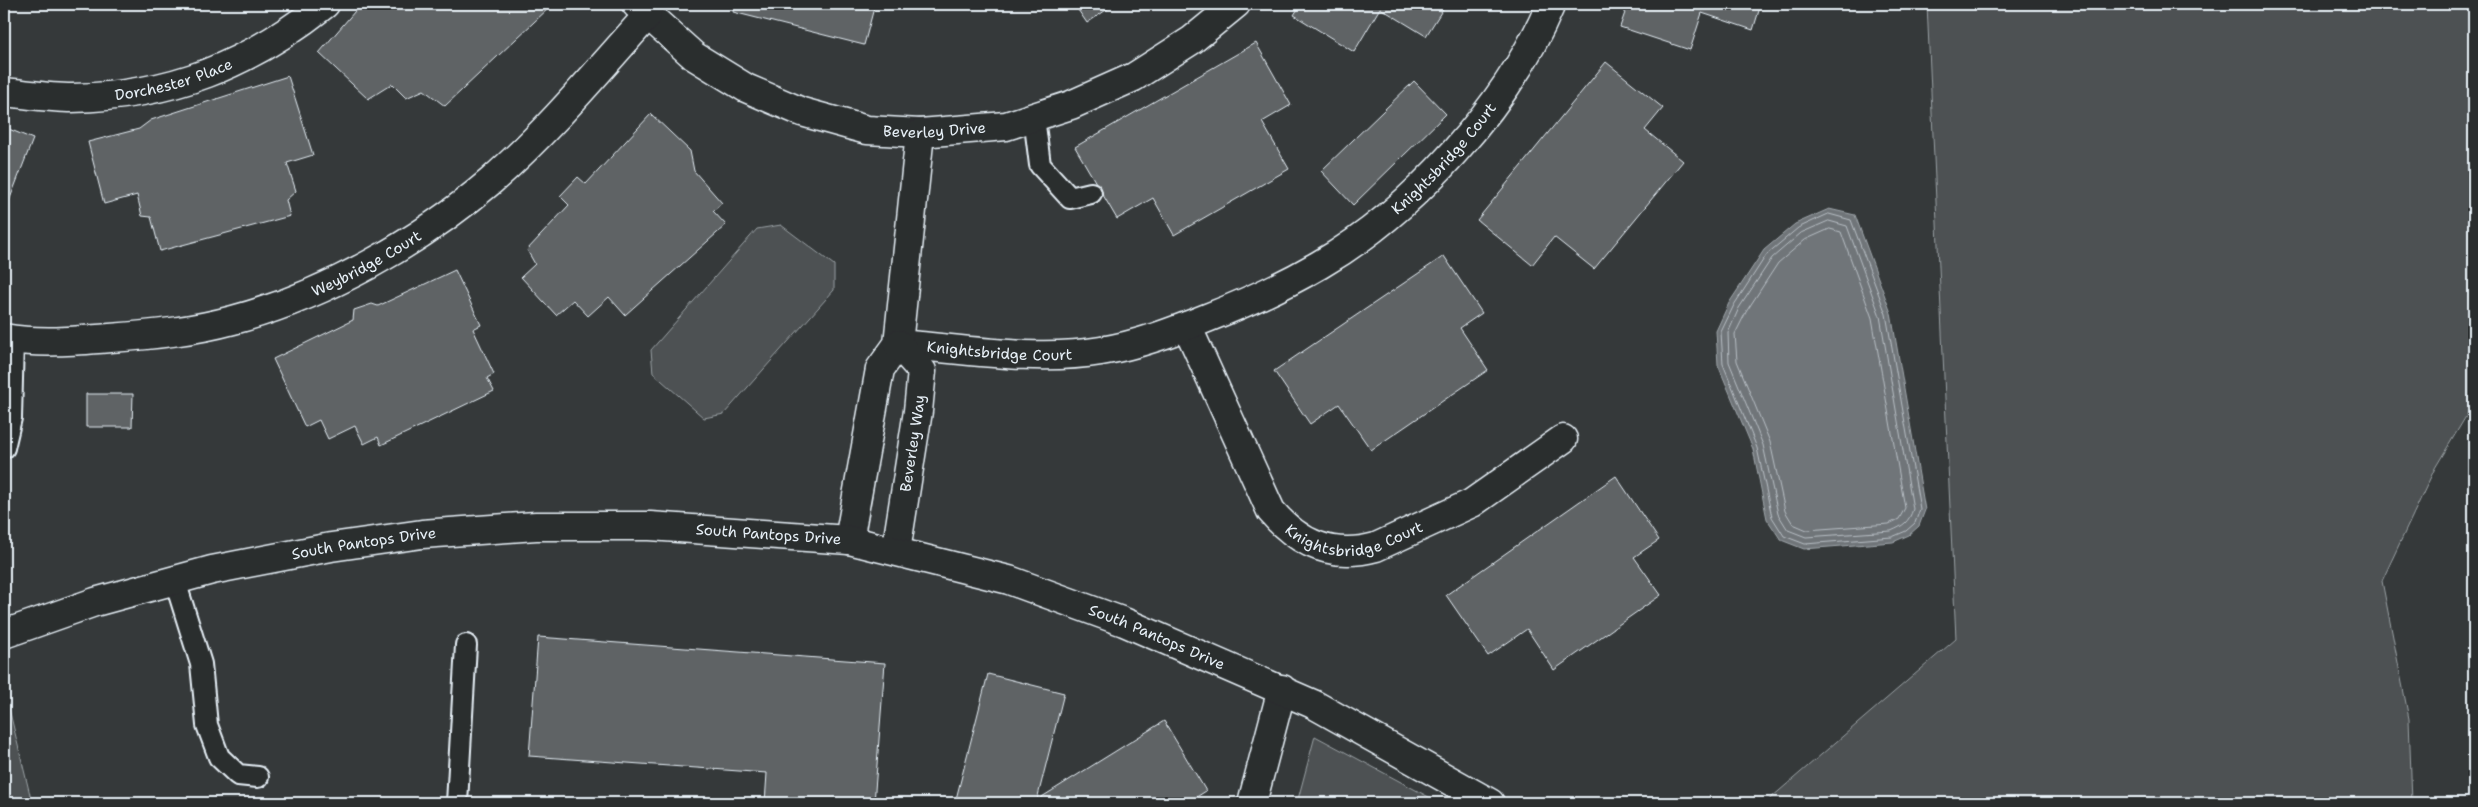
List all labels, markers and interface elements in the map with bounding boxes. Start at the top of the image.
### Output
street label: Dorchester Place [114,54,236,105]
street label: Knightsbridge Court [1387,99,1501,219]
street label: Beverley Drive [883,118,987,143]
street label: Weybridge Court [308,226,425,301]
street label: Knightsbridge Court [926,337,1073,365]
street label: Beverley Way [895,394,930,493]
street label: Knightsbridge Court [1282,514,1428,532]
text: Knightsbridge Court [1281,517,1426,561]
street label: South Pantops Drive [695,519,842,549]
street label: South Pantops Drive [290,523,437,564]
street label: South Pantops Drive [1086,600,1228,675]

